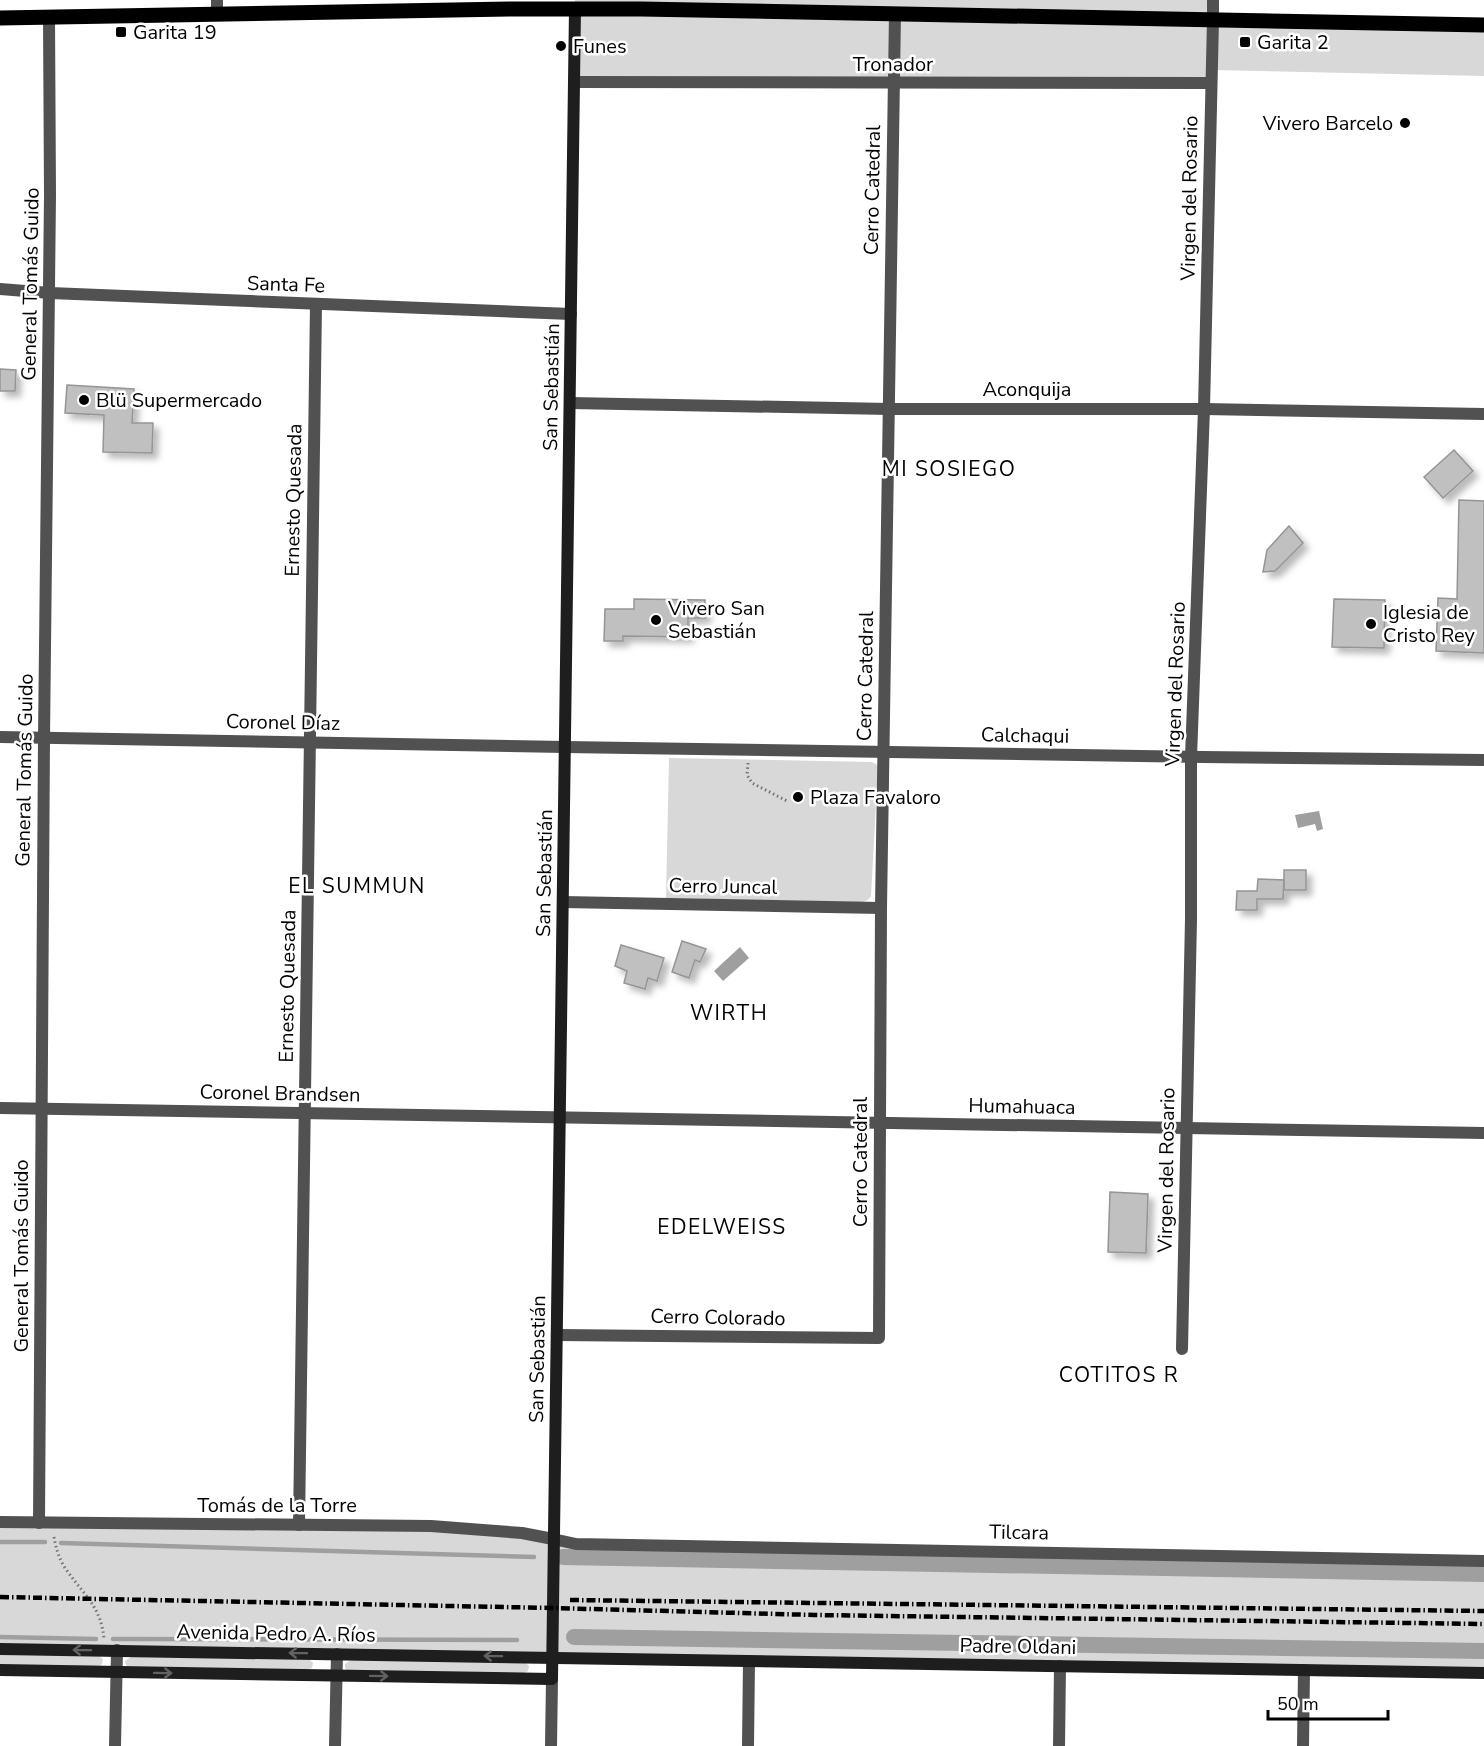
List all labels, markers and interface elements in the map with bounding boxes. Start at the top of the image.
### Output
place label: Garita 19 [133,19,217,46]
marker: Garita 19 [114,25,128,39]
place label: Garita 2 [1257,29,1329,56]
place label: Funes [573,33,627,60]
marker: Garita 2 [1238,35,1252,49]
marker: Funes [554,39,568,53]
street label: Tronador [853,51,933,78]
place label: Vivero Barcelo [1262,110,1393,137]
street label: Virgen del Rosario [1175,115,1204,282]
marker: Vivero Barcelo [1398,116,1412,130]
street label: Cerro Catedral [858,125,887,255]
street label: General Tomás Guido [15,187,46,381]
street label: Santa Fe [246,270,326,299]
street label: San Sebastián [537,323,566,451]
street label: Aconquija [983,376,1071,403]
place label: Blü Supermercado [96,387,262,414]
marker: Blü Supermercado [77,393,91,407]
street label: Ernesto Quesada [279,423,308,577]
district label: MI SOSIEGO [882,455,1016,483]
place label: Vivero San Sebastián [667,595,765,645]
place label: Iglesia de Cristo Rey [1383,599,1476,649]
street label: Virgen del Rosario [1159,601,1192,768]
street label: Cerro Catedral [851,611,880,741]
marker: Vivero San Sebastián [649,613,663,627]
marker: Iglesia de Cristo Rey [1364,617,1378,631]
street label: General Tomás Guido [9,673,40,867]
street label: Coronel Díaz [226,708,340,737]
street label: Calchaqui [981,721,1069,750]
place label: Plaza Favaloro [810,784,941,811]
marker: Plaza Favaloro [791,790,805,804]
street label: San Sebastián [530,809,559,937]
district label: EL SUMMUN [288,872,426,900]
street label: Cerro Juncal [668,872,778,901]
street label: Ernesto Quesada [273,909,302,1063]
district label: WIRTH [690,999,768,1027]
street label: Coronel Brandsen [199,1079,361,1108]
street label: Virgen del Rosario [1152,1087,1181,1254]
street label: Humahuaca [968,1092,1076,1121]
street label: Cerro Catedral [847,1097,874,1227]
street label: General Tomás Guido [8,1159,35,1353]
district label: EDELWEISS [657,1213,787,1241]
street label: San Sebastián [523,1295,552,1423]
street label: Cerro Colorado [650,1303,786,1332]
district label: COTITOS R [1059,1361,1179,1389]
street label: Tomás de la Torre [197,1492,357,1519]
street label: Tilcara [989,1518,1049,1547]
street label: Avenida Pedro A. Ríos [176,1618,376,1649]
street label: Padre Oldani [959,1632,1077,1661]
one-way arrow [73,1644,93,1656]
one-way arrow [289,1647,309,1659]
one-way arrow [484,1650,504,1662]
one-way arrow [153,1667,173,1678]
one-way arrow [369,1671,389,1682]
scale bar [1268,1683,1388,1721]
text: 50 m [1277,1692,1319,1716]

